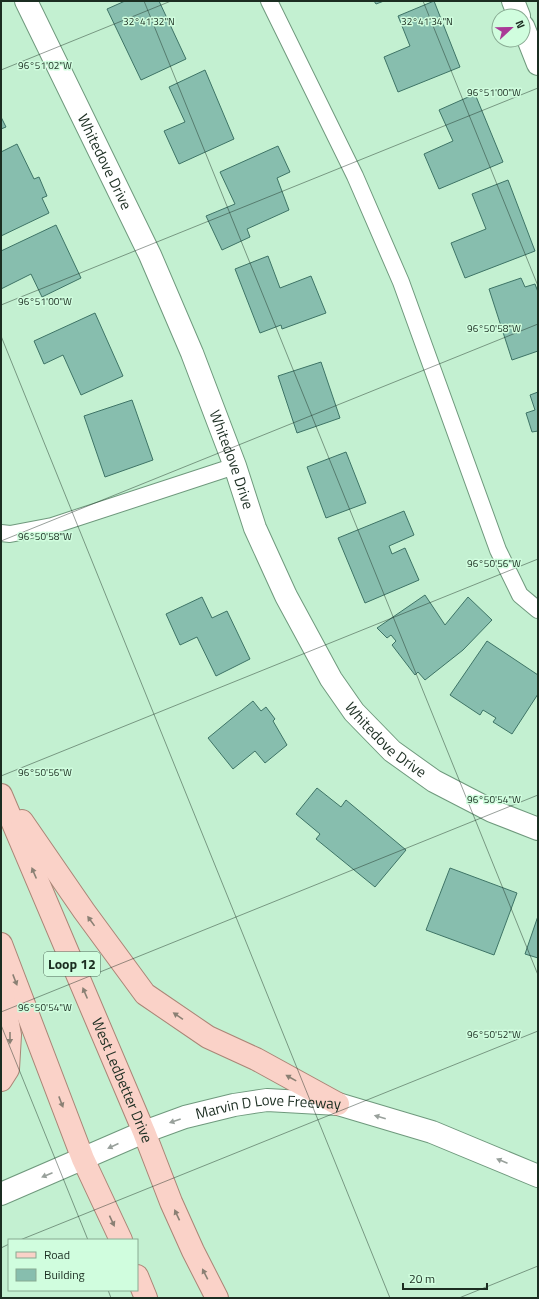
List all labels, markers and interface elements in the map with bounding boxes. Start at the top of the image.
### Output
north arrow [491,8,531,48]
text: 32°41'32"N [123,14,175,29]
text: 32°41'34"N [401,14,453,29]
text: N [511,18,529,31]
text: 96°51'02"W [18,58,72,73]
text: 96°51'00"W [467,85,521,100]
street label: Whitedove Drive [72,110,138,213]
text: 96°51'00"W [18,294,72,309]
text: 96°50'58"W [467,321,521,336]
street label: Whitedove Drive [204,406,260,512]
text: 96°50'58"W [18,529,72,544]
text: 96°50'56"W [467,556,521,571]
street label: Whitedove Drive [339,697,431,783]
text: 96°50'56"W [18,765,72,780]
text: 96°50'54"W [467,792,521,807]
one-way arrow [31,868,37,879]
one-way arrow [88,916,96,926]
road number: Loop 12 [44,952,100,976]
one-way arrow [12,975,18,987]
one-way arrow [81,987,87,999]
text: 96°50'54"W [18,1000,72,1015]
one-way arrow [172,1012,183,1020]
street label: West Ledbetter Drive [86,1014,159,1146]
text: 96°50'52"W [467,1027,521,1042]
one-way arrow [7,1031,13,1044]
one-way arrow [286,1075,297,1082]
street label: Marvin D Love Freeway [193,1088,342,1125]
one-way arrow [59,1096,65,1108]
one-way arrow [374,1114,386,1120]
one-way arrow [169,1118,181,1124]
one-way arrow [108,1143,119,1149]
one-way arrow [497,1158,508,1164]
one-way arrow [40,1172,52,1178]
one-way arrow [174,1210,180,1221]
one-way arrow [109,1216,115,1227]
legend [8,1239,138,1291]
text: Road [44,1245,70,1264]
text: Building [44,1265,85,1284]
scale bar [403,1265,487,1291]
one-way arrow [202,1269,208,1280]
text: 20 m [409,1269,435,1288]

